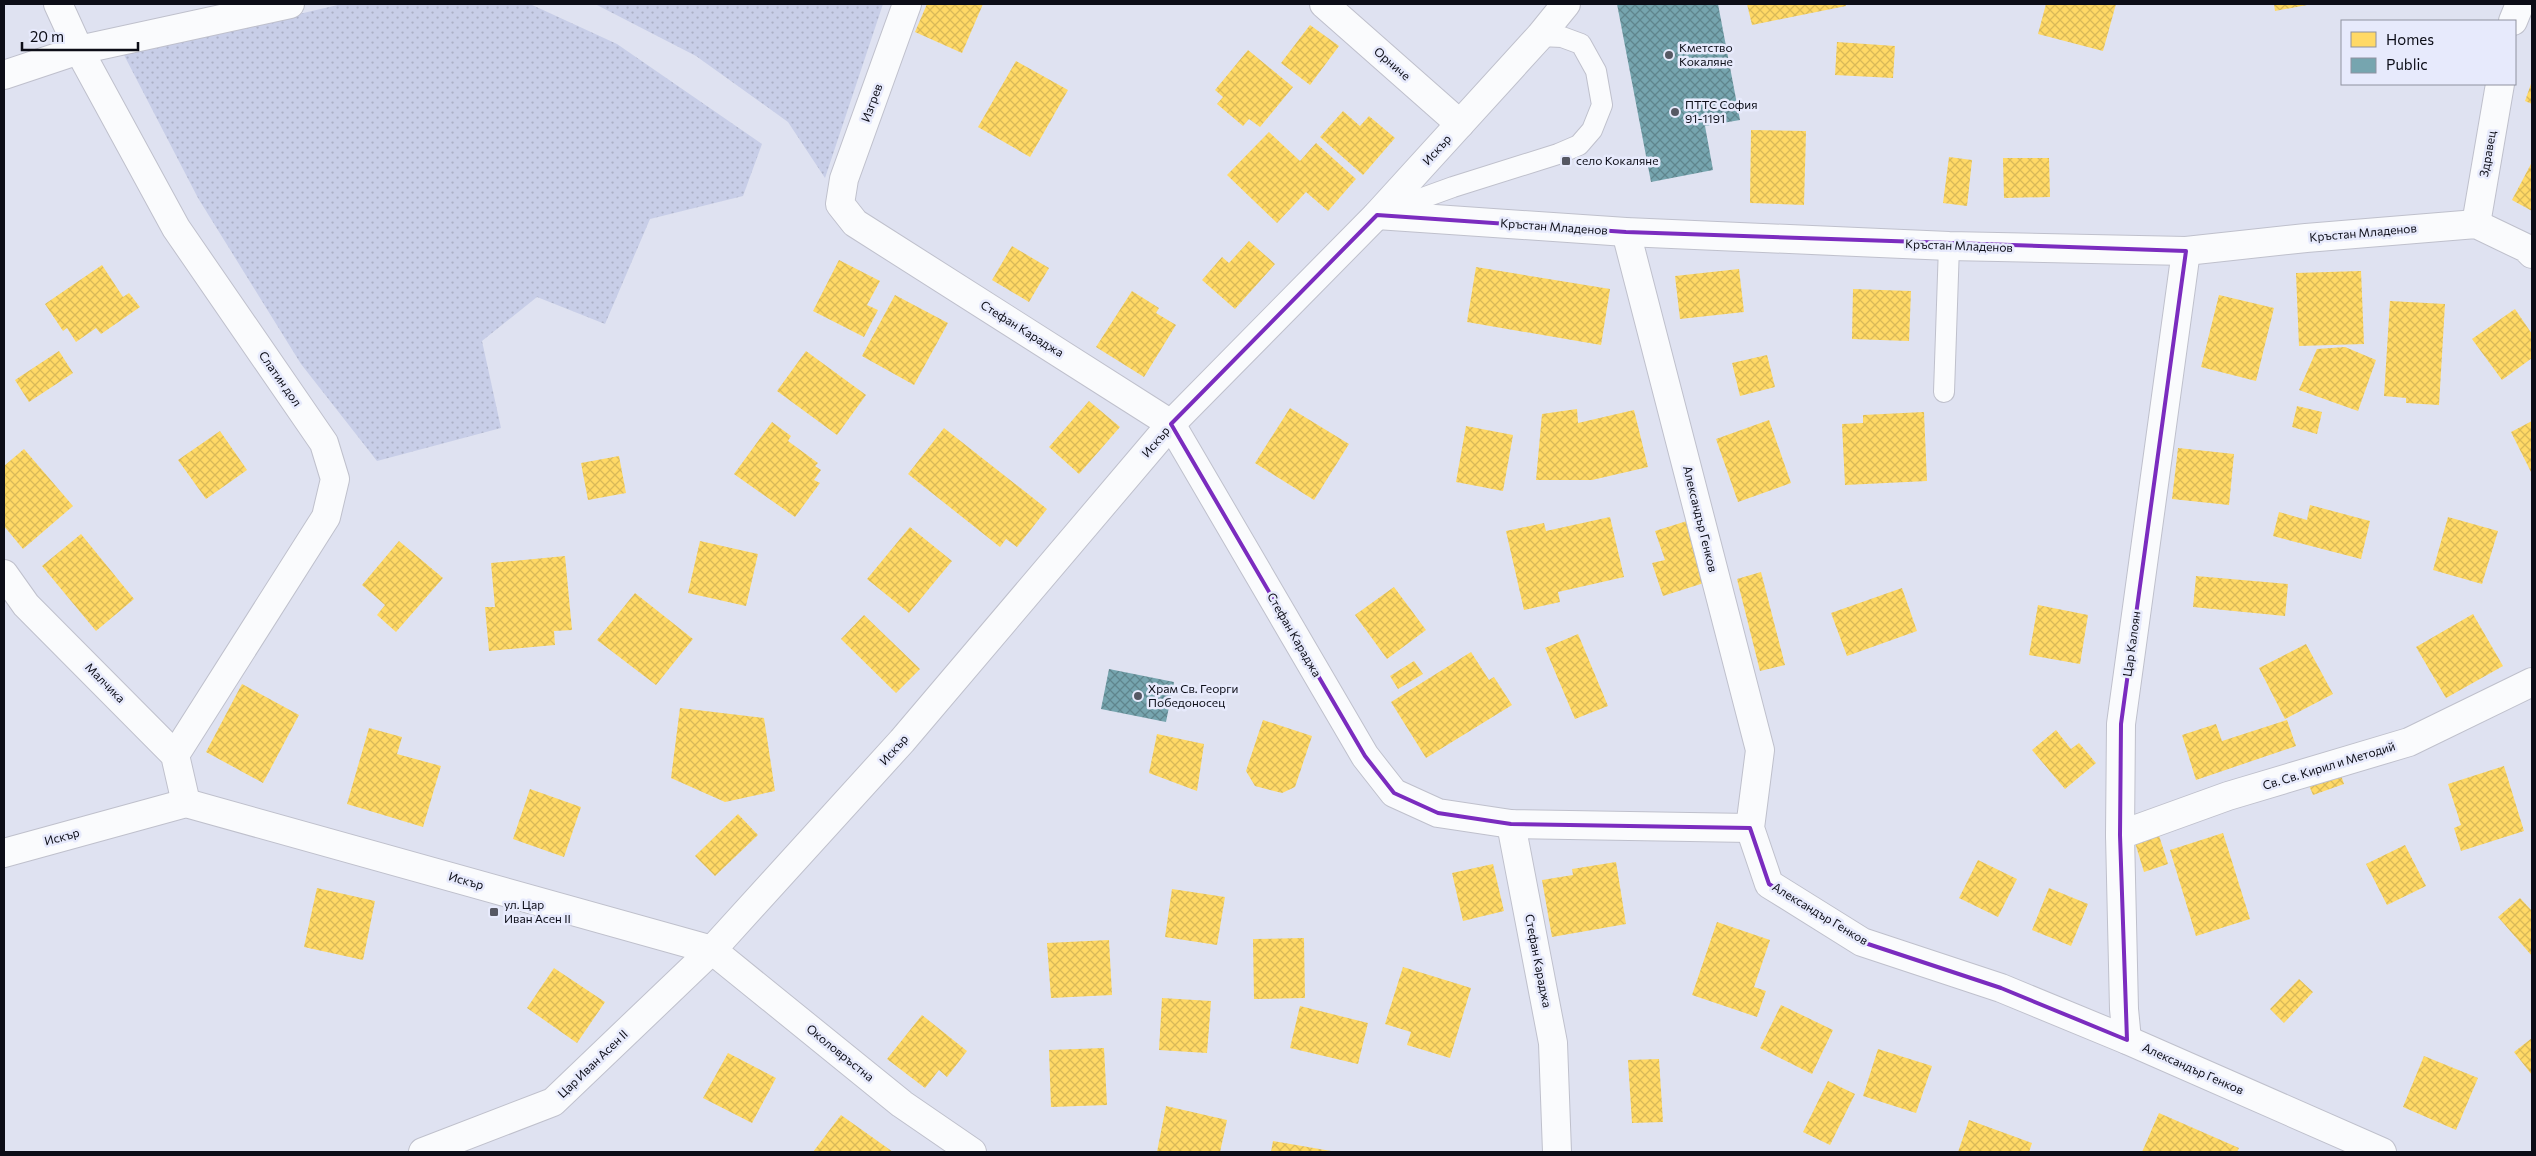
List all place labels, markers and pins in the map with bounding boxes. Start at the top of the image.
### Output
place label: Кметство Кокаляне [1679,40,1733,68]
marker: Кметство Кокаляне [1663,49,1675,61]
place label: ПТТС София 91-1191 [1685,97,1758,125]
marker: ПТТС София 91-1191 [1669,106,1681,118]
place label: село Кокаляне [1576,153,1659,167]
marker: село Кокаляне [1560,155,1572,167]
place label: Храм Св. Георги Победоносец [1148,681,1238,709]
marker: Храм Св. Георги Победоносец [1132,690,1144,702]
place label: ул. Цар Иван Асен ІІ [504,897,571,925]
marker: ул. Цар Иван Асен ІІ [488,906,500,918]

